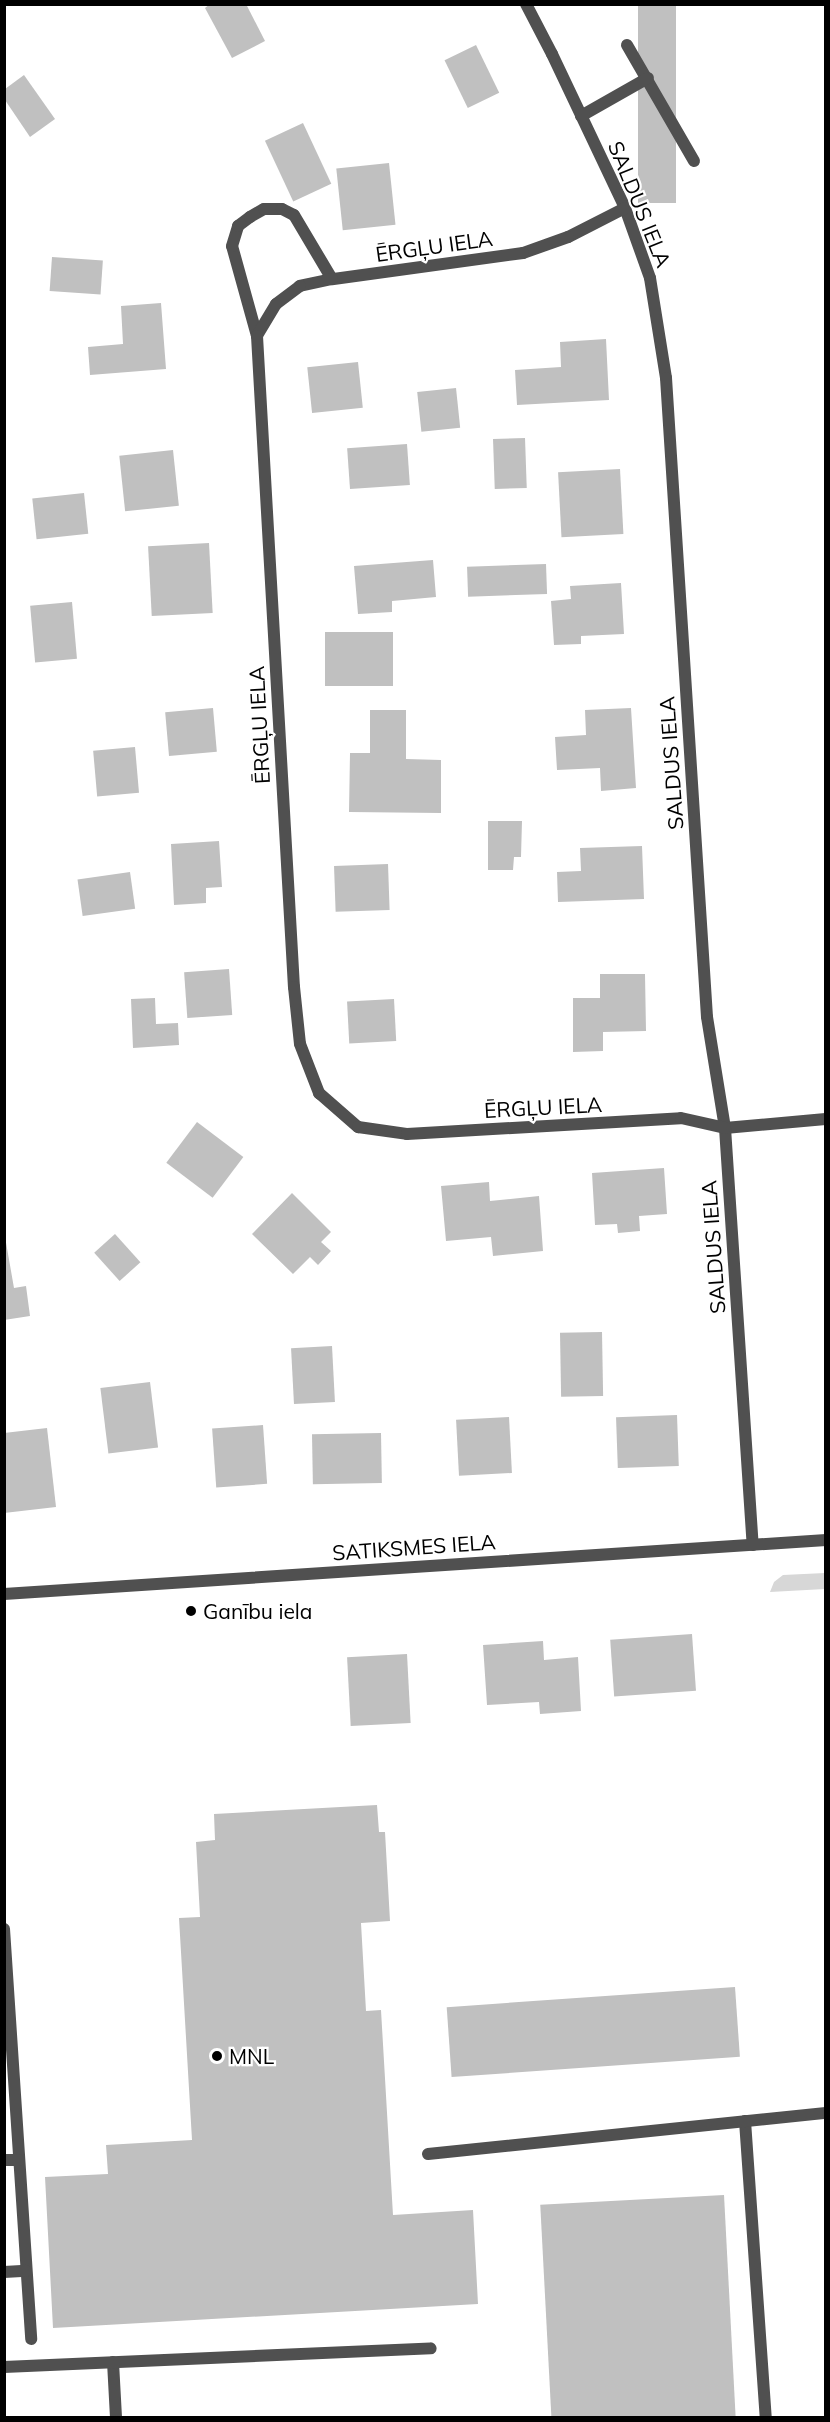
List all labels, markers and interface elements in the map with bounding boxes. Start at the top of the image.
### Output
street label: SALDUS IELA [603,137,677,271]
street label: ĒRGĻU IELA [374,225,494,267]
street label: ĒRGĻU IELA [243,665,275,785]
street label: SALDUS IELA [654,695,688,831]
street label: ĒRGĻU IELA [483,1091,603,1123]
street label: SALDUS IELA [696,1179,730,1315]
street label: SATIKSMES IELA [331,1529,497,1565]
place label: Ganību iela [203,1598,312,1624]
marker: Ganību iela [184,1604,198,1618]
place label: MNL [229,2043,274,2069]
marker: MNL [210,2049,224,2063]

